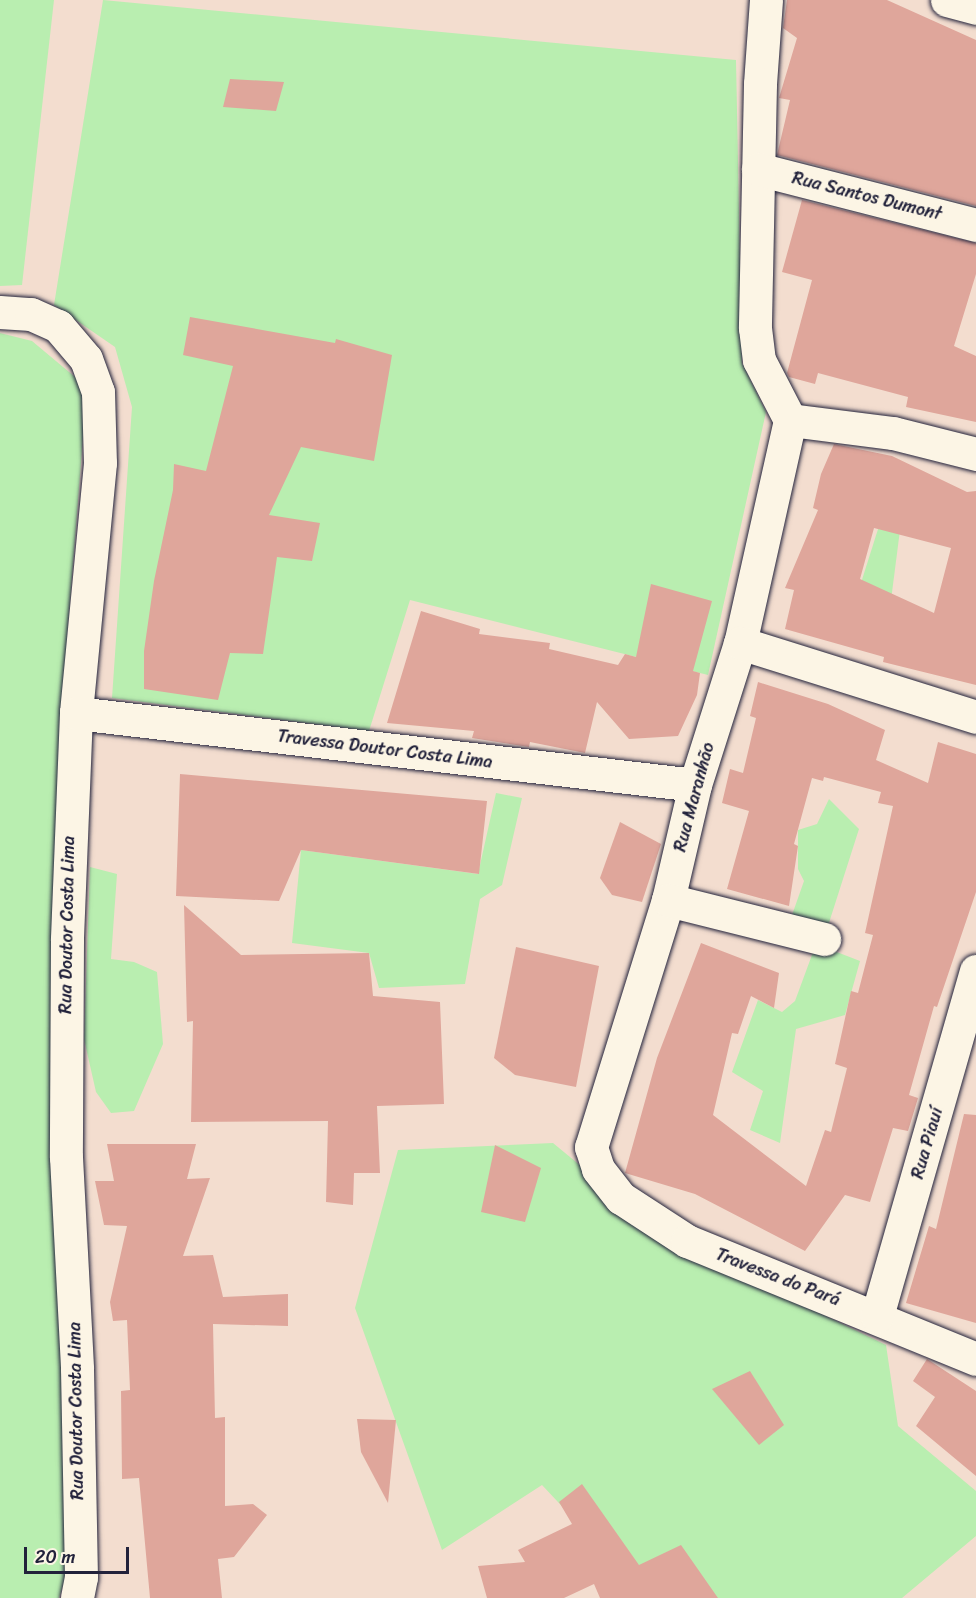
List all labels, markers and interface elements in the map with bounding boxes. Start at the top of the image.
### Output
street label: Rua Santos Dumont [790,167,944,225]
street label: Travessa Doutor Costa Lima [276,725,494,773]
street label: Rua Maranhão [669,740,719,854]
street label: Rua Doutor Costa Lima [55,835,79,1015]
street label: Rua Piauí [906,1105,948,1181]
street label: Travessa do Pará [713,1243,843,1311]
street label: Rua Doutor Costa Lima [64,1321,88,1501]
scale bar [27,1535,132,1573]
text: 20 m [35,1541,75,1573]

